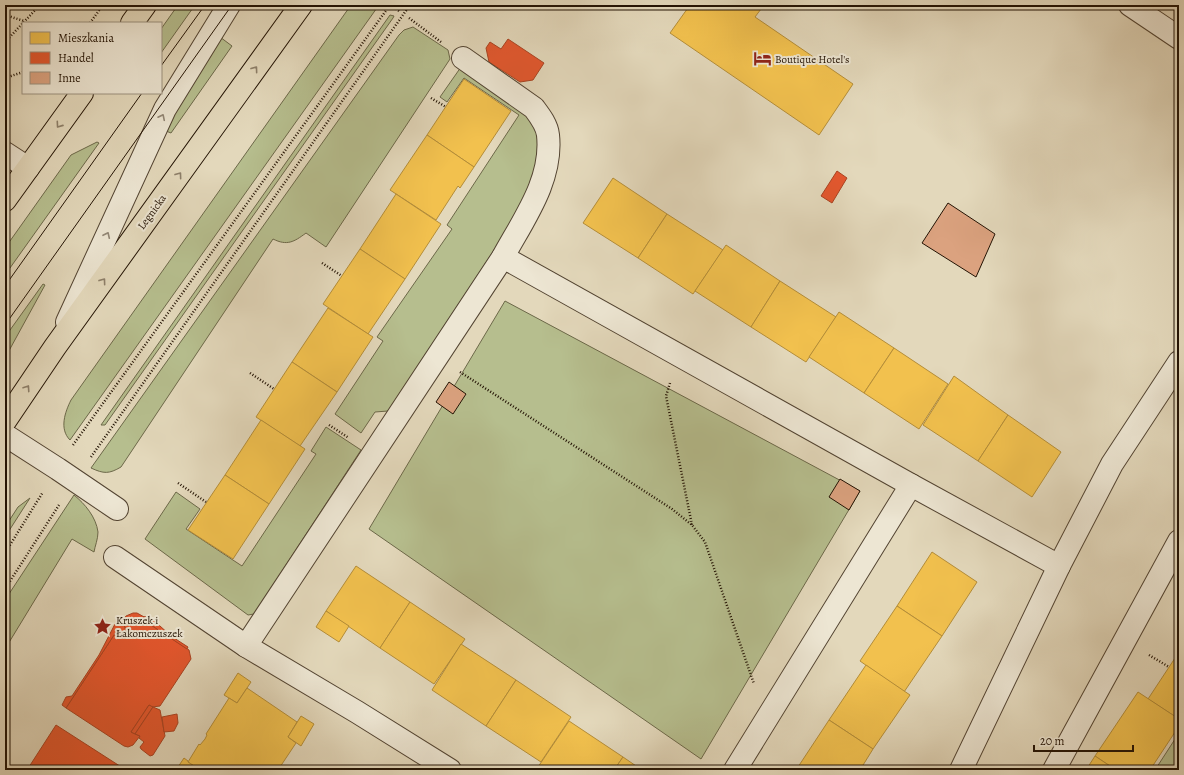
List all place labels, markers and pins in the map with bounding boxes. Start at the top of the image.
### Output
hotel icon: Boutique Hotel's [752,49,772,69]
place label: Boutique Hotel's [775,52,850,67]
place label: Kruszek i Łakomczuszek [116,613,183,641]
place icon: Kruszek i Łakomczuszek [93,616,113,636]

